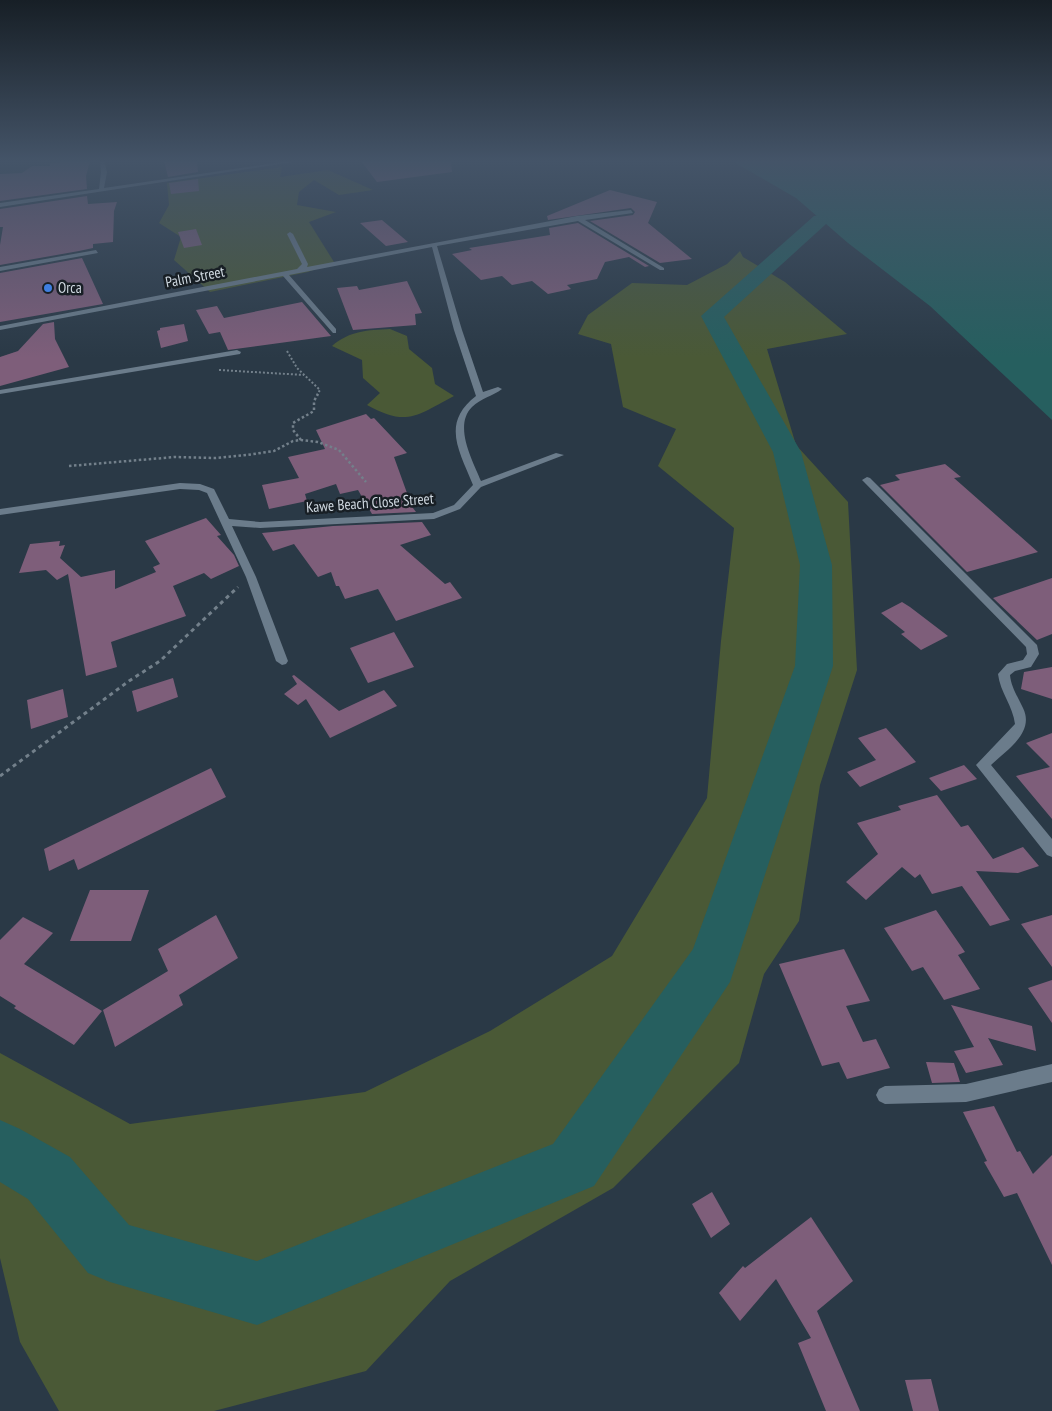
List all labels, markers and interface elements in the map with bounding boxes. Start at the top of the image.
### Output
street label: Palm Street [164,261,226,292]
place label: Orca [58,278,82,297]
marker: Orca [42,282,54,294]
street label: Kawe Beach Close Street [306,489,434,516]

